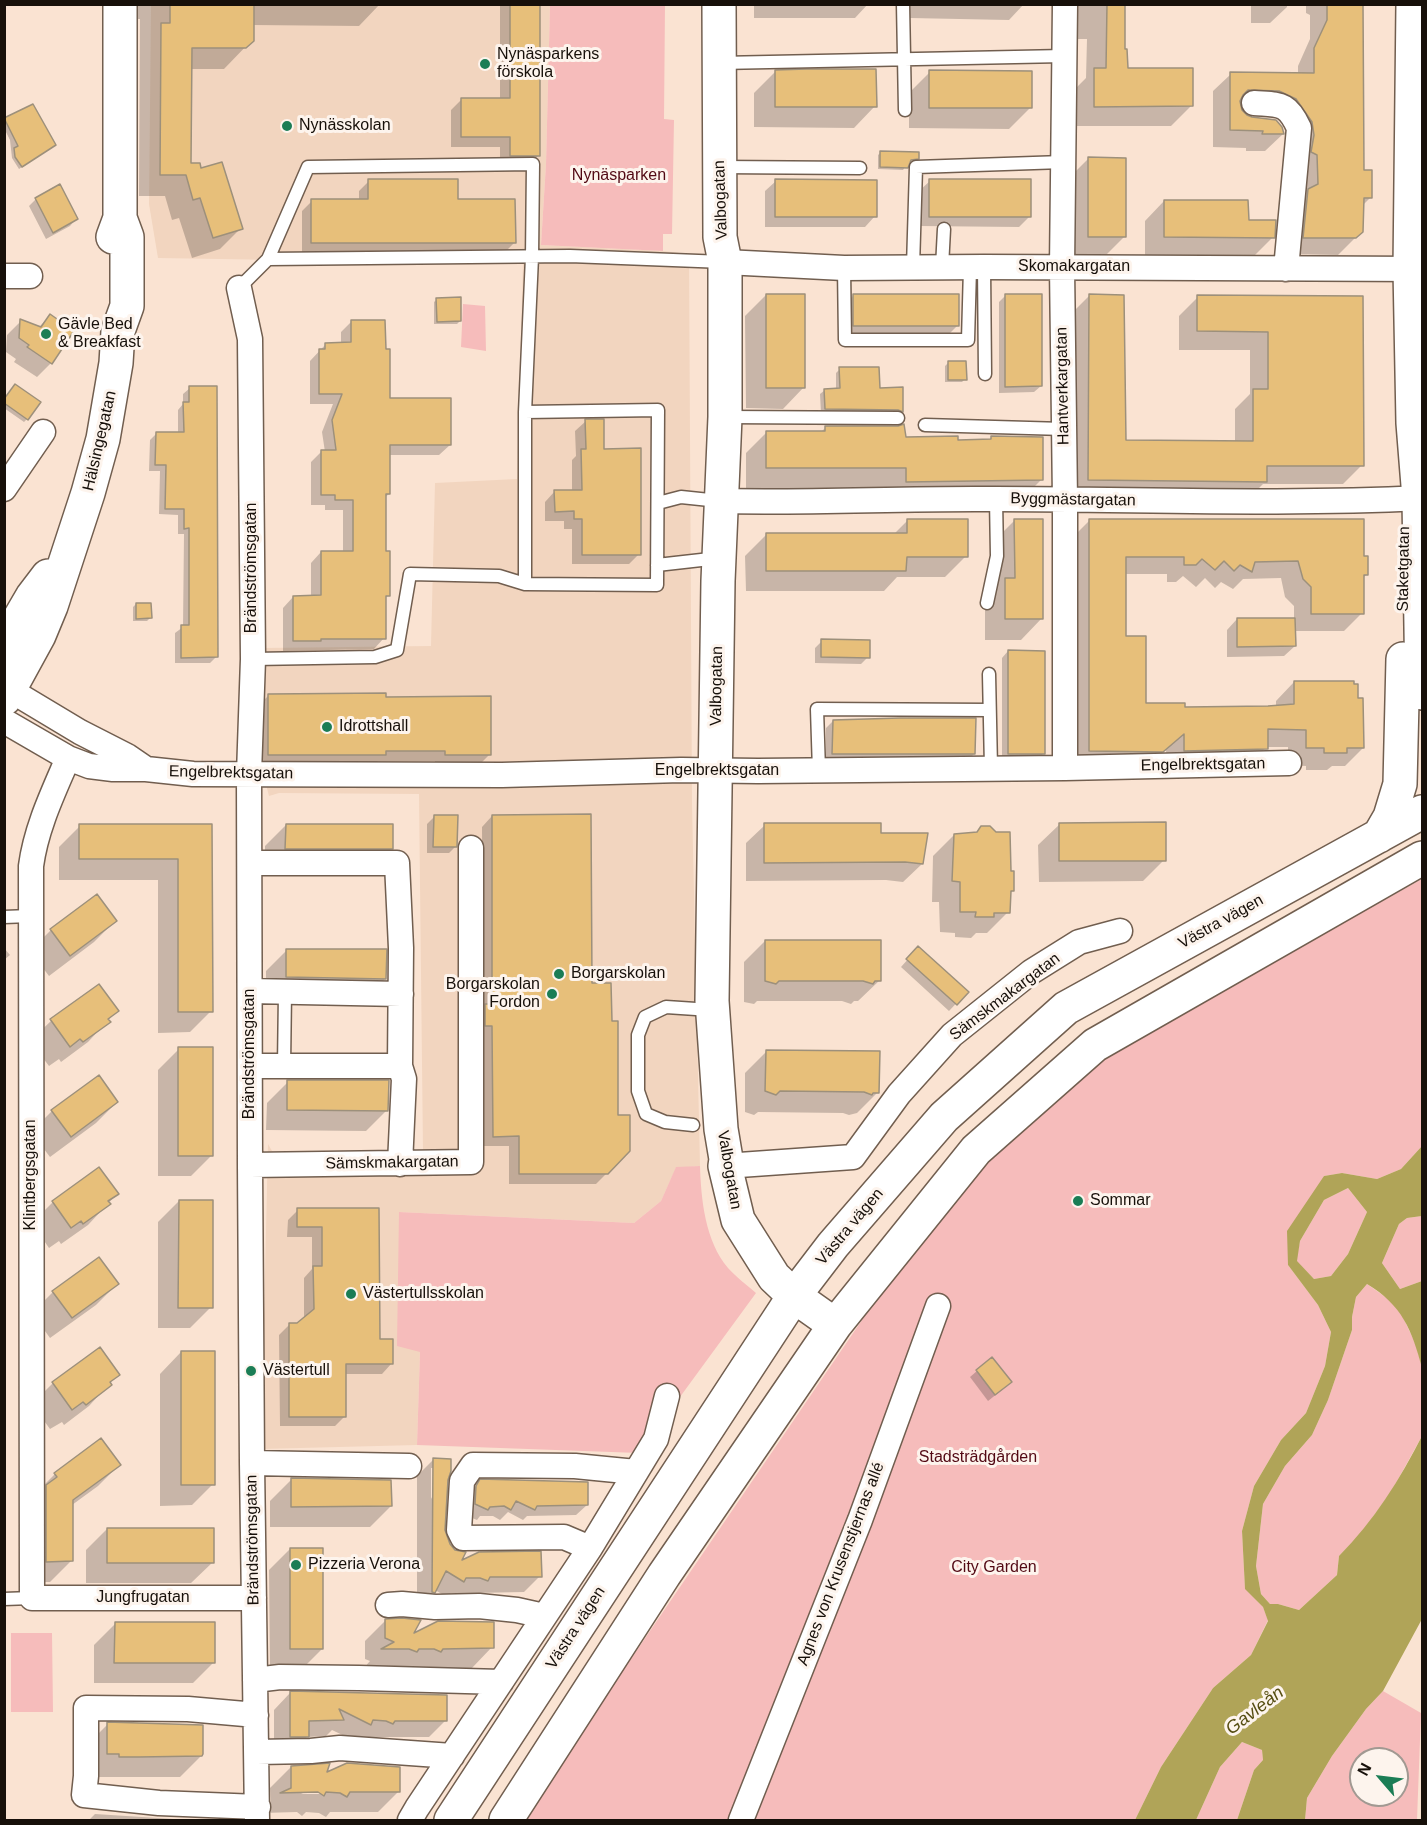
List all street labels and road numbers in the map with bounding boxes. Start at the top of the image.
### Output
street label: Valbogatan [710,160,732,240]
street label: Skomakargatan [1018,257,1130,277]
street label: Hantverkargatan [1052,327,1074,445]
street label: Hälsingegatan [79,389,121,493]
street label: Byggmästargatan [1010,489,1136,511]
street label: Brändströmsgatan [242,503,262,633]
street label: Staketgatan [1394,526,1414,612]
street label: Valbogatan [707,646,727,726]
street label: Engelbrektsgatan [1141,754,1265,776]
street label: Engelbrektsgatan [655,761,779,781]
street label: Engelbrektsgatan [169,762,293,784]
street label: Västra vägen [1175,891,1267,953]
street label: Sämskmakargatan [946,949,1064,1045]
street label: Brändströmsgatan [240,989,260,1119]
street label: Klintbergsgatan [21,1119,41,1231]
street label: Valbogatan [713,1129,745,1211]
street label: Sämskmakargatan [325,1152,459,1174]
street label: Västra vägen [812,1185,888,1269]
street label: Agnes von Krusenstjernas allé [793,1460,889,1668]
street label: Brändströmsgatan [242,1474,264,1606]
street label: Västra vägen [542,1583,610,1673]
street label: Jungfrugatan [96,1588,190,1608]

